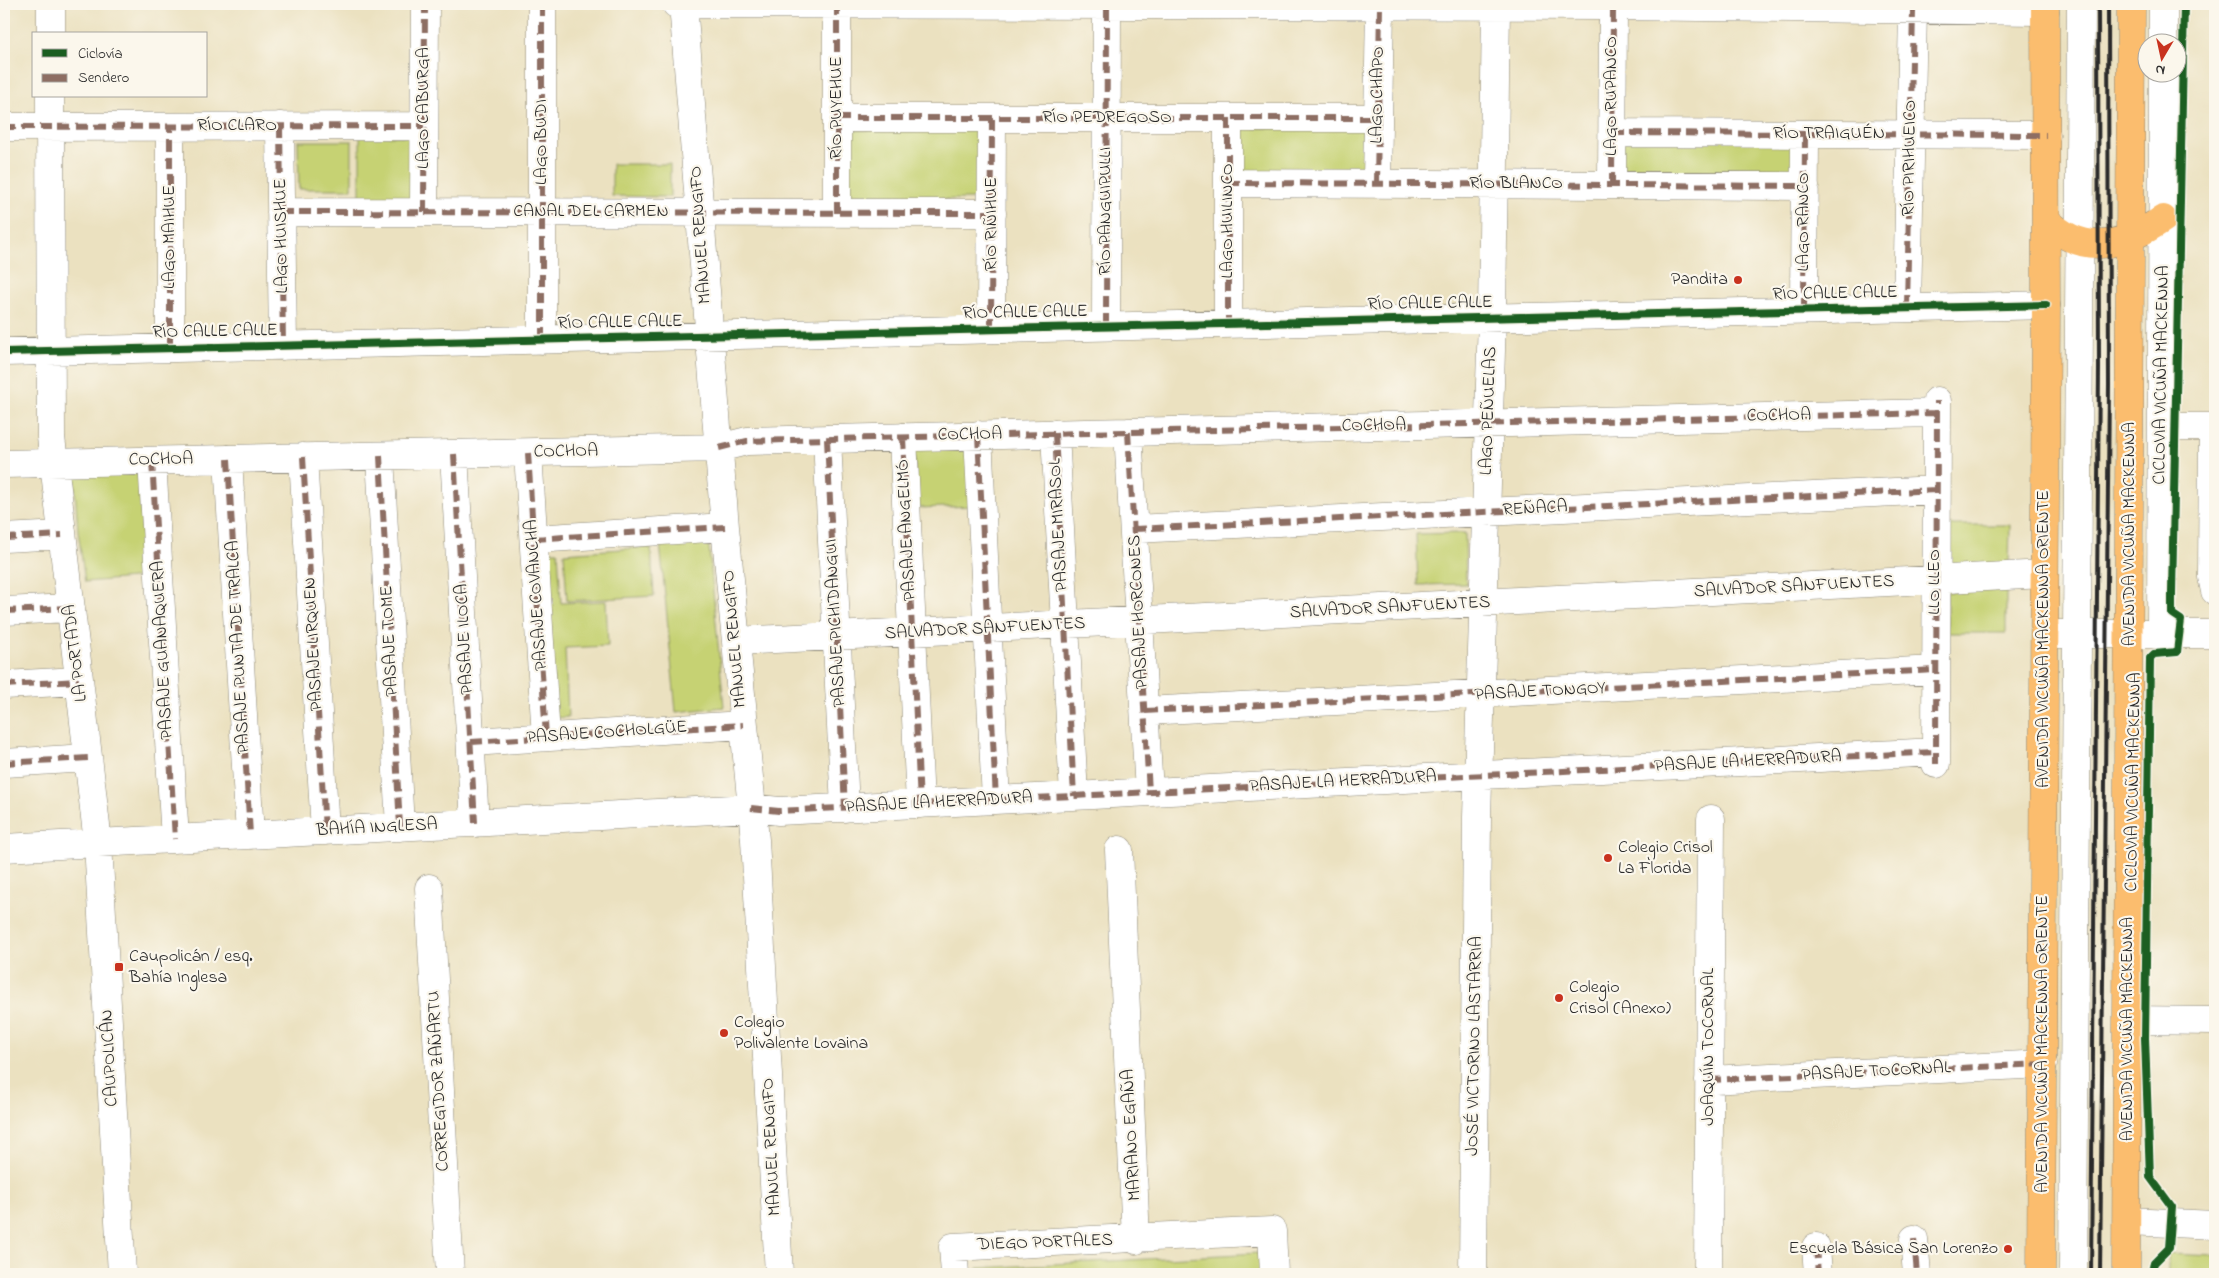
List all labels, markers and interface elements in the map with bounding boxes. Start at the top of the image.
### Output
legend [32,32,208,98]
north arrow [2136,32,2186,82]
street label: LAGO RUPANCO [1599,36,1625,156]
text: Ciclovía [78,43,123,65]
street label: LAGO CHAPO [1364,46,1392,144]
street label: LAGO CABURGA [411,47,437,169]
street label: RÍO PUYEHUE [824,56,850,160]
text: N [2154,58,2167,80]
text: Sendero [78,67,130,89]
street label: LAGO BUDI [529,99,555,185]
street label: RÍO PIRIHUEICO [1896,100,1924,216]
street label: RÍO PEDREGOSO [1042,105,1172,131]
street label: RÍO CLARO [197,113,277,139]
street label: RÍO TRAIGUÉN [1773,121,1885,147]
street label: RÍO PANGUIPULLI [1093,147,1119,275]
street label: LAGO HUILINCO [1215,163,1241,279]
street label: MANUEL RENGIFO [683,165,719,305]
street label: RÍO BLANCO [1469,171,1563,197]
street label: LAGO RANCO [1791,172,1817,272]
street label: RÍO RIÑIHUE [979,177,1005,271]
street label: LAGO HUISHUE [268,178,296,294]
street label: LAGO MAIHUE [157,185,183,289]
street label: CANAL DEL CARMEN [513,199,669,225]
street label: CICLOVIA VICUÑA MACKENNA [2147,265,2177,485]
place label: Pandita [1671,267,1728,293]
marker: Pandita [1732,274,1744,286]
street label: RÍO CALLE CALLE [1772,280,1898,308]
street label: RÍO CALLE CALLE [1367,290,1493,318]
street label: RÍO CALLE CALLE [962,299,1088,327]
street label: RÍO CALLE CALLE [557,309,683,337]
street label: RÍO CALLE CALLE [152,318,278,346]
street label: LAGO PEÑUELAS [1474,346,1504,476]
street label: COCHOA [1747,402,1811,430]
street label: COCHOA [1342,412,1406,440]
street label: COCHOA [938,421,1002,449]
street label: AVENIDA VICUÑA MACKENNA [2117,422,2143,646]
street label: COCHOA [534,438,598,466]
street label: COCHOA [129,446,193,474]
street label: PASAJE MIRASOL [1043,457,1075,592]
street label: PASAJE ANGELMÓ [890,458,924,602]
street label: AVENIDA VICUÑA MACKENNA ORIENTE [2031,490,2057,788]
street label: REÑACA [1502,494,1568,524]
street label: PASAJE COVANCHA [519,518,555,672]
street label: PASAJE HORCONES [1122,534,1156,690]
street label: PASAJE PICHIDANGUI [819,538,853,708]
street label: PASAJE PUNTA DE TRALCA [220,540,258,754]
street label: LLO LLEO [1922,549,1948,615]
street label: PASAJE GUANAQUERA [145,560,181,740]
street label: MANUEL RENGIFO [716,569,754,709]
street label: SALVADOR SANFUENTES [1693,569,1895,605]
street label: PASAJE LIRQUEN [298,576,330,712]
street label: PASAJE ILOCA [449,583,481,695]
street label: PASAJE TOME [374,585,406,697]
street label: SALVADOR SANFUENTES [1289,590,1491,626]
street label: LA PORTADA [57,603,95,703]
street label: SALVADOR SANFUENTES [884,611,1086,647]
street label: CICLOVIA VICUÑA MACKENNA [2119,672,2149,892]
street label: PASAJE TONGOY [1474,676,1607,708]
street label: PASAJE COCHOLGÜE [526,714,688,752]
street label: PASAJE LA HERRADURA [1654,744,1842,780]
street label: PASAJE LA HERRADURA [1249,764,1437,800]
street label: PASAJE LA HERRADURA [845,785,1033,821]
street label: BAHÍA INGLESA [315,812,438,844]
place label: Colegio Crisol La Florida [1618,835,1713,882]
marker: Colegio Crisol La Florida [1602,852,1614,864]
street label: AVENIDA VICUÑA MACKENNA ORIENTE [2030,895,2056,1193]
street label: AVENIDA VICUÑA MACKENNA [2115,917,2141,1141]
street label: JOSÉ VICTORINO LASTARRIA [1460,936,1490,1156]
place label: Caupolicán / esq. Bahía Inglesa [128,944,253,992]
marker: Caupolicán / esq. Bahía Inglesa [113,961,125,973]
street label: JOAQUÍN TOCORNAL [1696,968,1722,1126]
place label: Colegio Crisol (Anexo) [1569,975,1671,1022]
street label: CORREGIDOR ZAÑARTU [421,990,457,1172]
marker: Colegio Crisol (Anexo) [1553,992,1565,1004]
street label: CAUPOLICÁN [94,1009,126,1107]
place label: Colegio Polivalente Lovaina [734,1010,868,1057]
marker: Colegio Polivalente Lovaina [718,1027,730,1039]
street label: PASAJE TOCORNAL [1801,1055,1952,1089]
street label: MARIANO EGAÑA [1116,1068,1148,1202]
street label: MANUEL RENGIFO [755,1077,789,1217]
street label: DIEGO PORTALES [976,1228,1113,1258]
place label: Escuela Básica San Lorenzo [1788,1236,1998,1262]
marker: Escuela Básica San Lorenzo [2002,1243,2014,1255]

